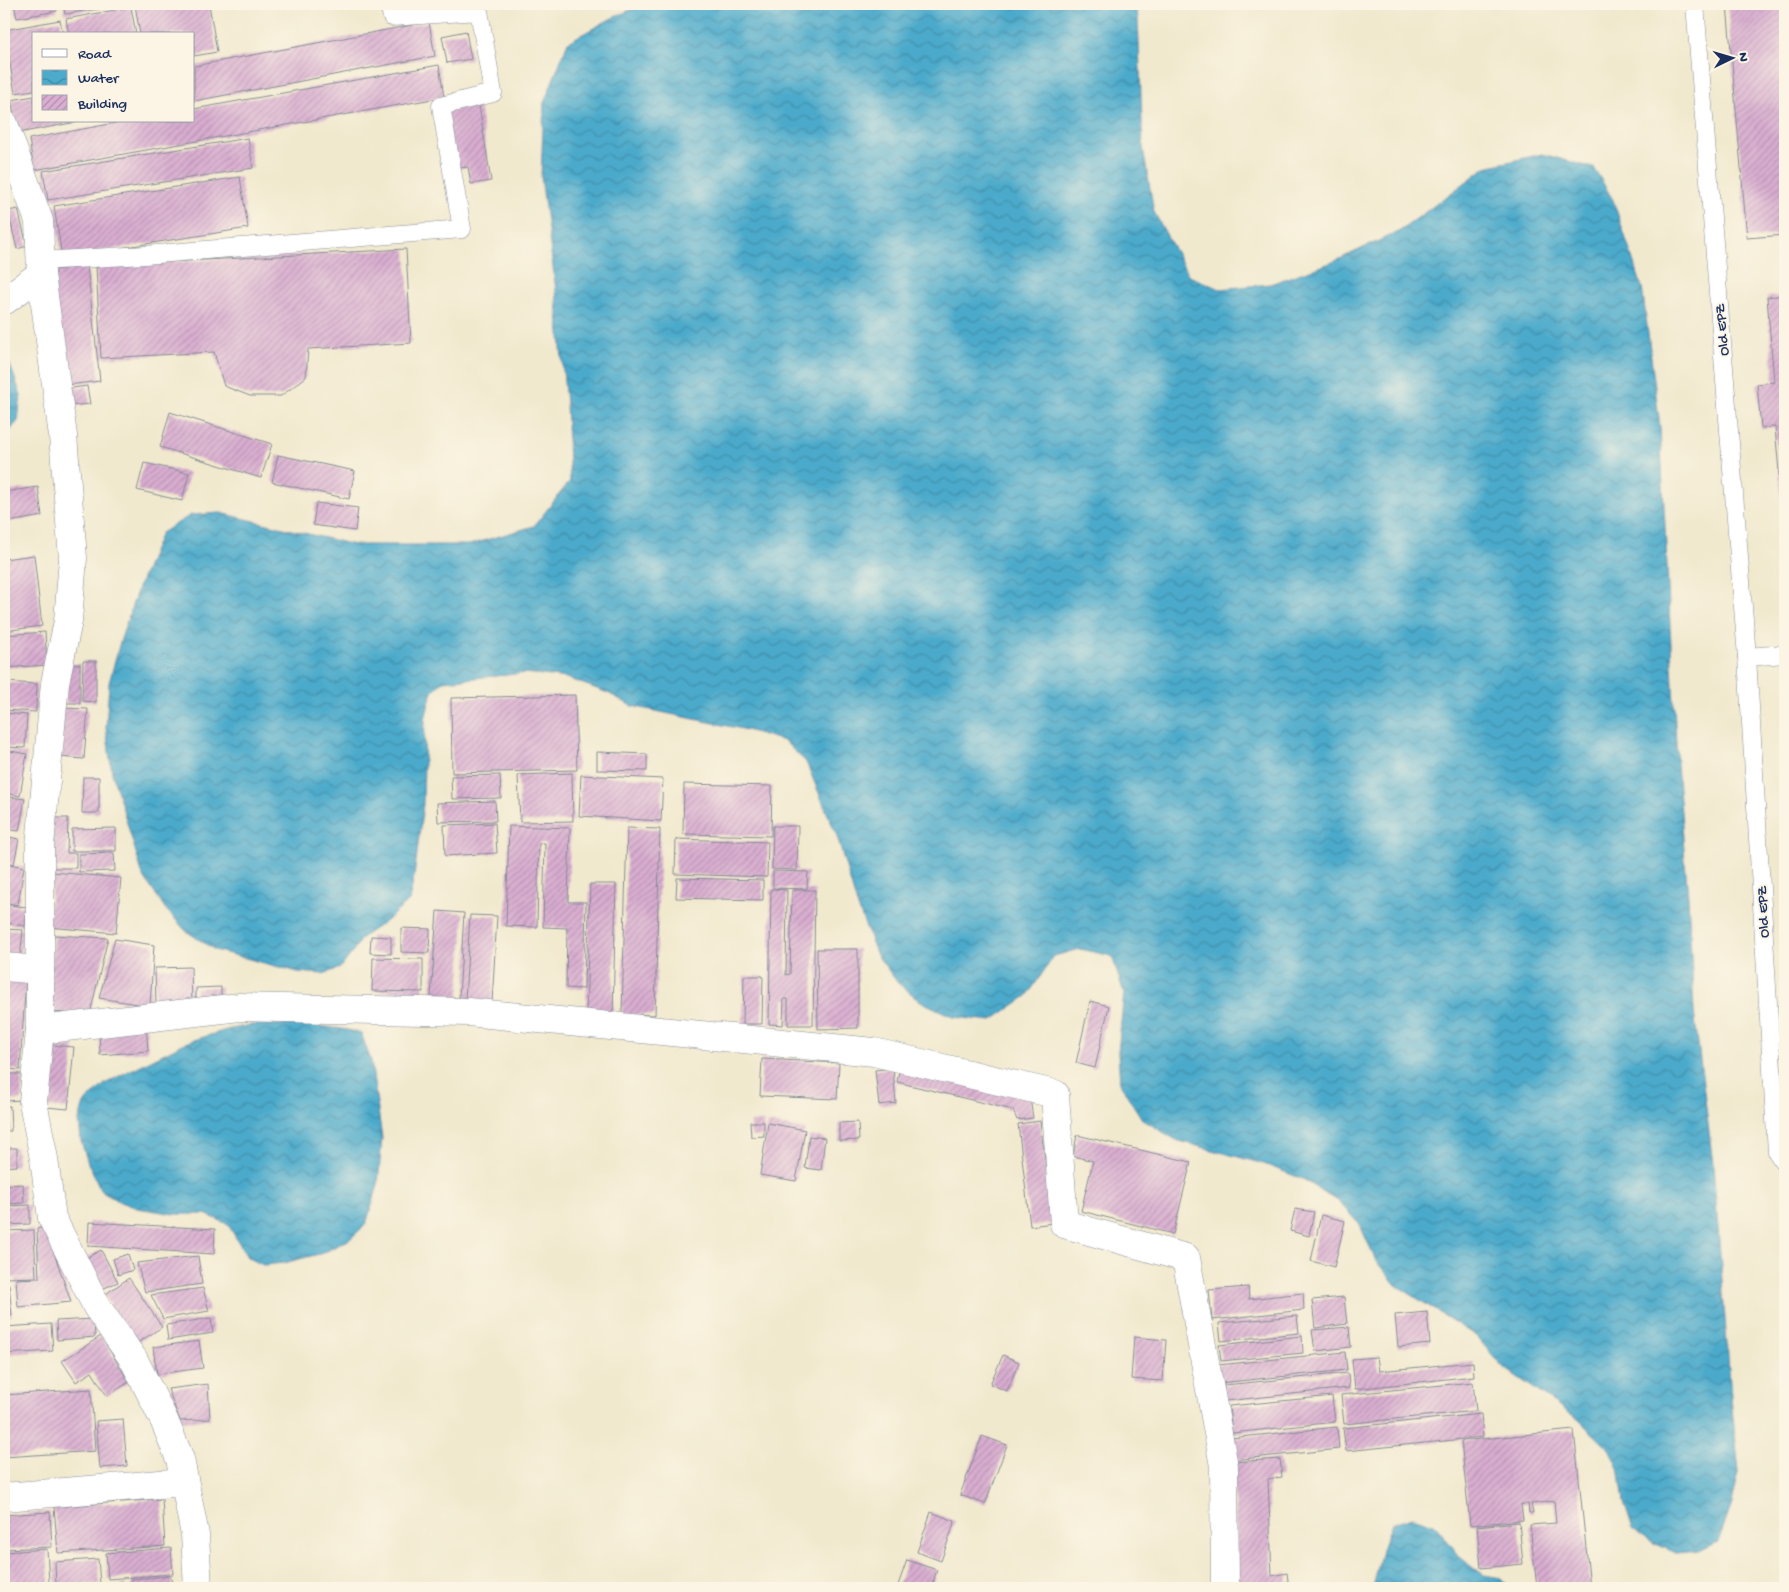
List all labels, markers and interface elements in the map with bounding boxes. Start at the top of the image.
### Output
legend [32,32,195,122]
north arrow [1706,32,1756,82]
text: Road [78,46,112,64]
text: N [1734,52,1751,62]
text: Water [78,70,120,88]
text: Building [77,96,127,114]
street label: Old EPZ [1712,303,1734,357]
street label: Old EPZ [1754,885,1774,938]

